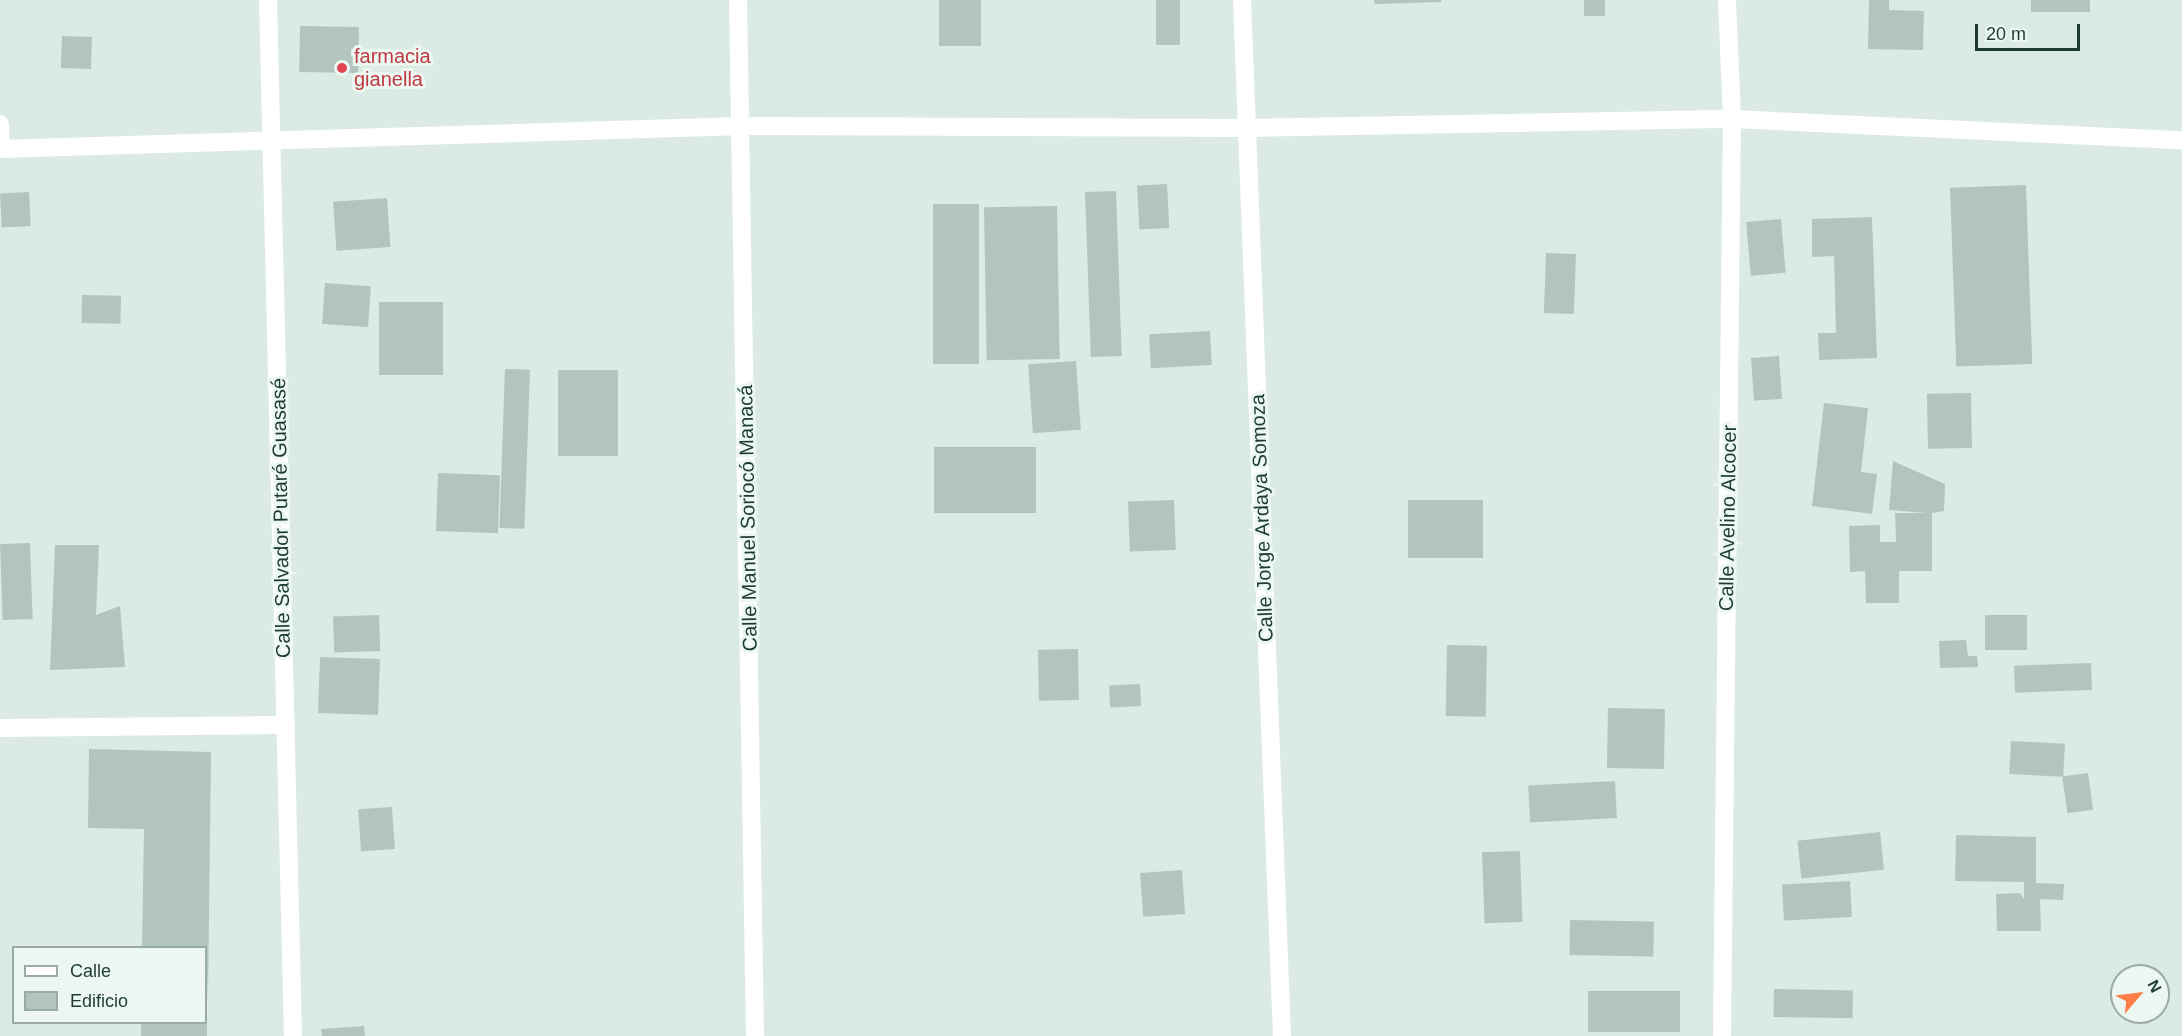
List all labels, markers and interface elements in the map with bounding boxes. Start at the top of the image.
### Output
scale bar [1978,12,2083,50]
text: 20 m [1986,24,2026,44]
place label: farmacia gianella [354,45,431,92]
marker: farmacia gianella [335,61,349,75]
street label: Calle Salvador Putaré Guasasé [267,378,295,658]
street label: Calle Manuel Soriocó Manacá [734,384,762,652]
street label: Calle Jorge Ardaya Somoza [1246,393,1278,643]
street label: Calle Avelino Alcocer [1714,423,1742,613]
legend [12,946,207,1024]
text: Calle [70,961,111,981]
north arrow [2110,964,2170,1024]
text: N [2144,977,2165,995]
text: Edificio [70,991,128,1011]

